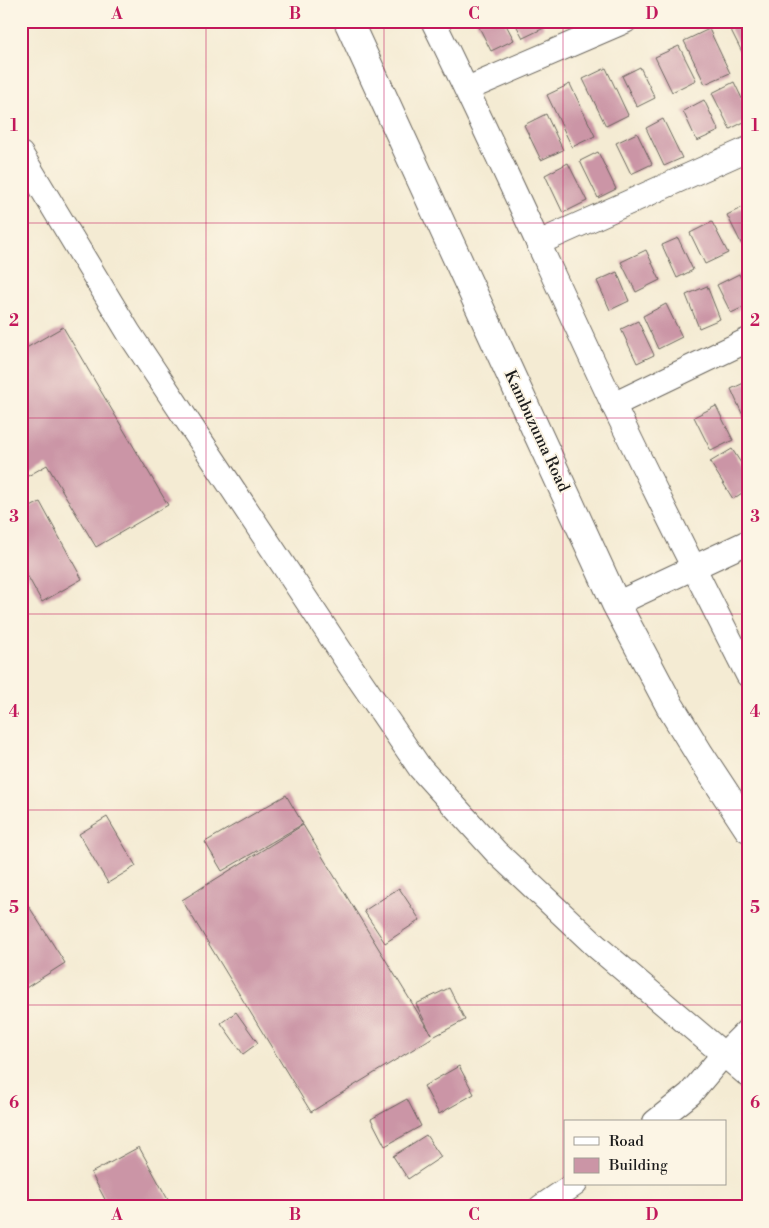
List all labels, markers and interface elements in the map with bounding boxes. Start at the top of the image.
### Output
text: A [110,4,123,24]
text: B [289,4,301,24]
text: C [468,4,480,24]
text: D [646,4,659,24]
text: 1 [10,116,18,136]
text: 1 [751,116,759,136]
text: 2 [9,311,19,331]
text: 2 [750,311,760,331]
street label: Kambuzuma Road [500,367,574,495]
text: 3 [9,507,19,527]
text: 3 [750,507,760,527]
text: 4 [9,702,20,722]
text: 4 [750,702,761,722]
text: 5 [9,898,19,918]
text: 5 [750,898,760,918]
text: 6 [9,1093,19,1113]
text: 6 [750,1093,760,1113]
legend [564,1120,726,1186]
text: Road [609,1132,644,1151]
text: Building [608,1156,668,1175]
text: A [110,1205,123,1225]
text: B [289,1205,301,1225]
text: C [468,1205,480,1225]
text: D [646,1205,659,1225]

